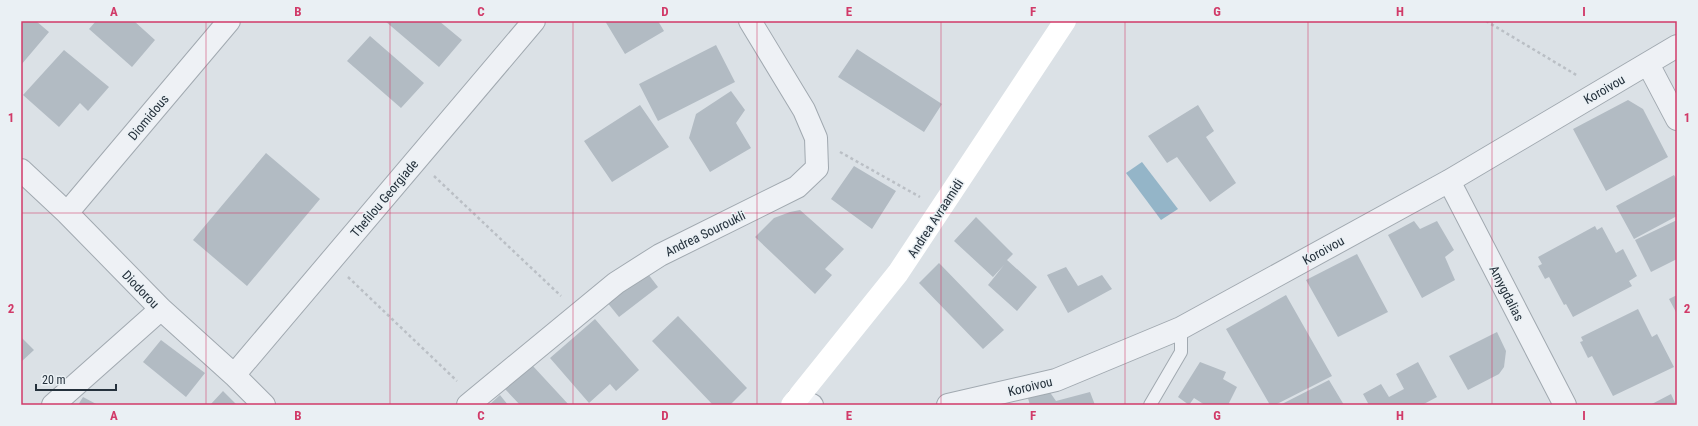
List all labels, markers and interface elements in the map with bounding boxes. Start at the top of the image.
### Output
text: A [110,4,118,19]
text: B [294,4,302,19]
text: C [477,4,485,19]
text: D [661,4,669,19]
text: E [846,4,853,19]
text: F [1030,4,1036,19]
text: G [1213,4,1221,19]
text: H [1396,4,1404,19]
text: I [1582,4,1586,19]
street label: Koroivou [1581,72,1628,107]
street label: Diomidous [125,91,172,143]
text: 1 [8,110,14,125]
text: 1 [1684,110,1690,125]
street label: Thefilou Georgiade [348,157,421,240]
street label: Andrea Avraamidi [904,176,966,260]
street label: Andrea Souroukli [663,208,748,259]
street label: Koroivou [1300,233,1347,268]
street label: Amygdalias [1486,263,1527,323]
street label: Diodorou [119,267,162,311]
text: 2 [8,301,15,316]
text: 2 [1684,301,1691,316]
scale bar [36,366,116,392]
text: 20 m [42,373,66,387]
street label: Koroivou [1006,374,1054,399]
text: A [110,408,118,423]
text: B [294,408,302,423]
text: C [477,408,485,423]
text: D [661,408,669,423]
text: E [846,408,853,423]
text: F [1030,408,1036,423]
text: G [1213,408,1221,423]
text: H [1396,408,1404,423]
text: I [1582,408,1586,423]

